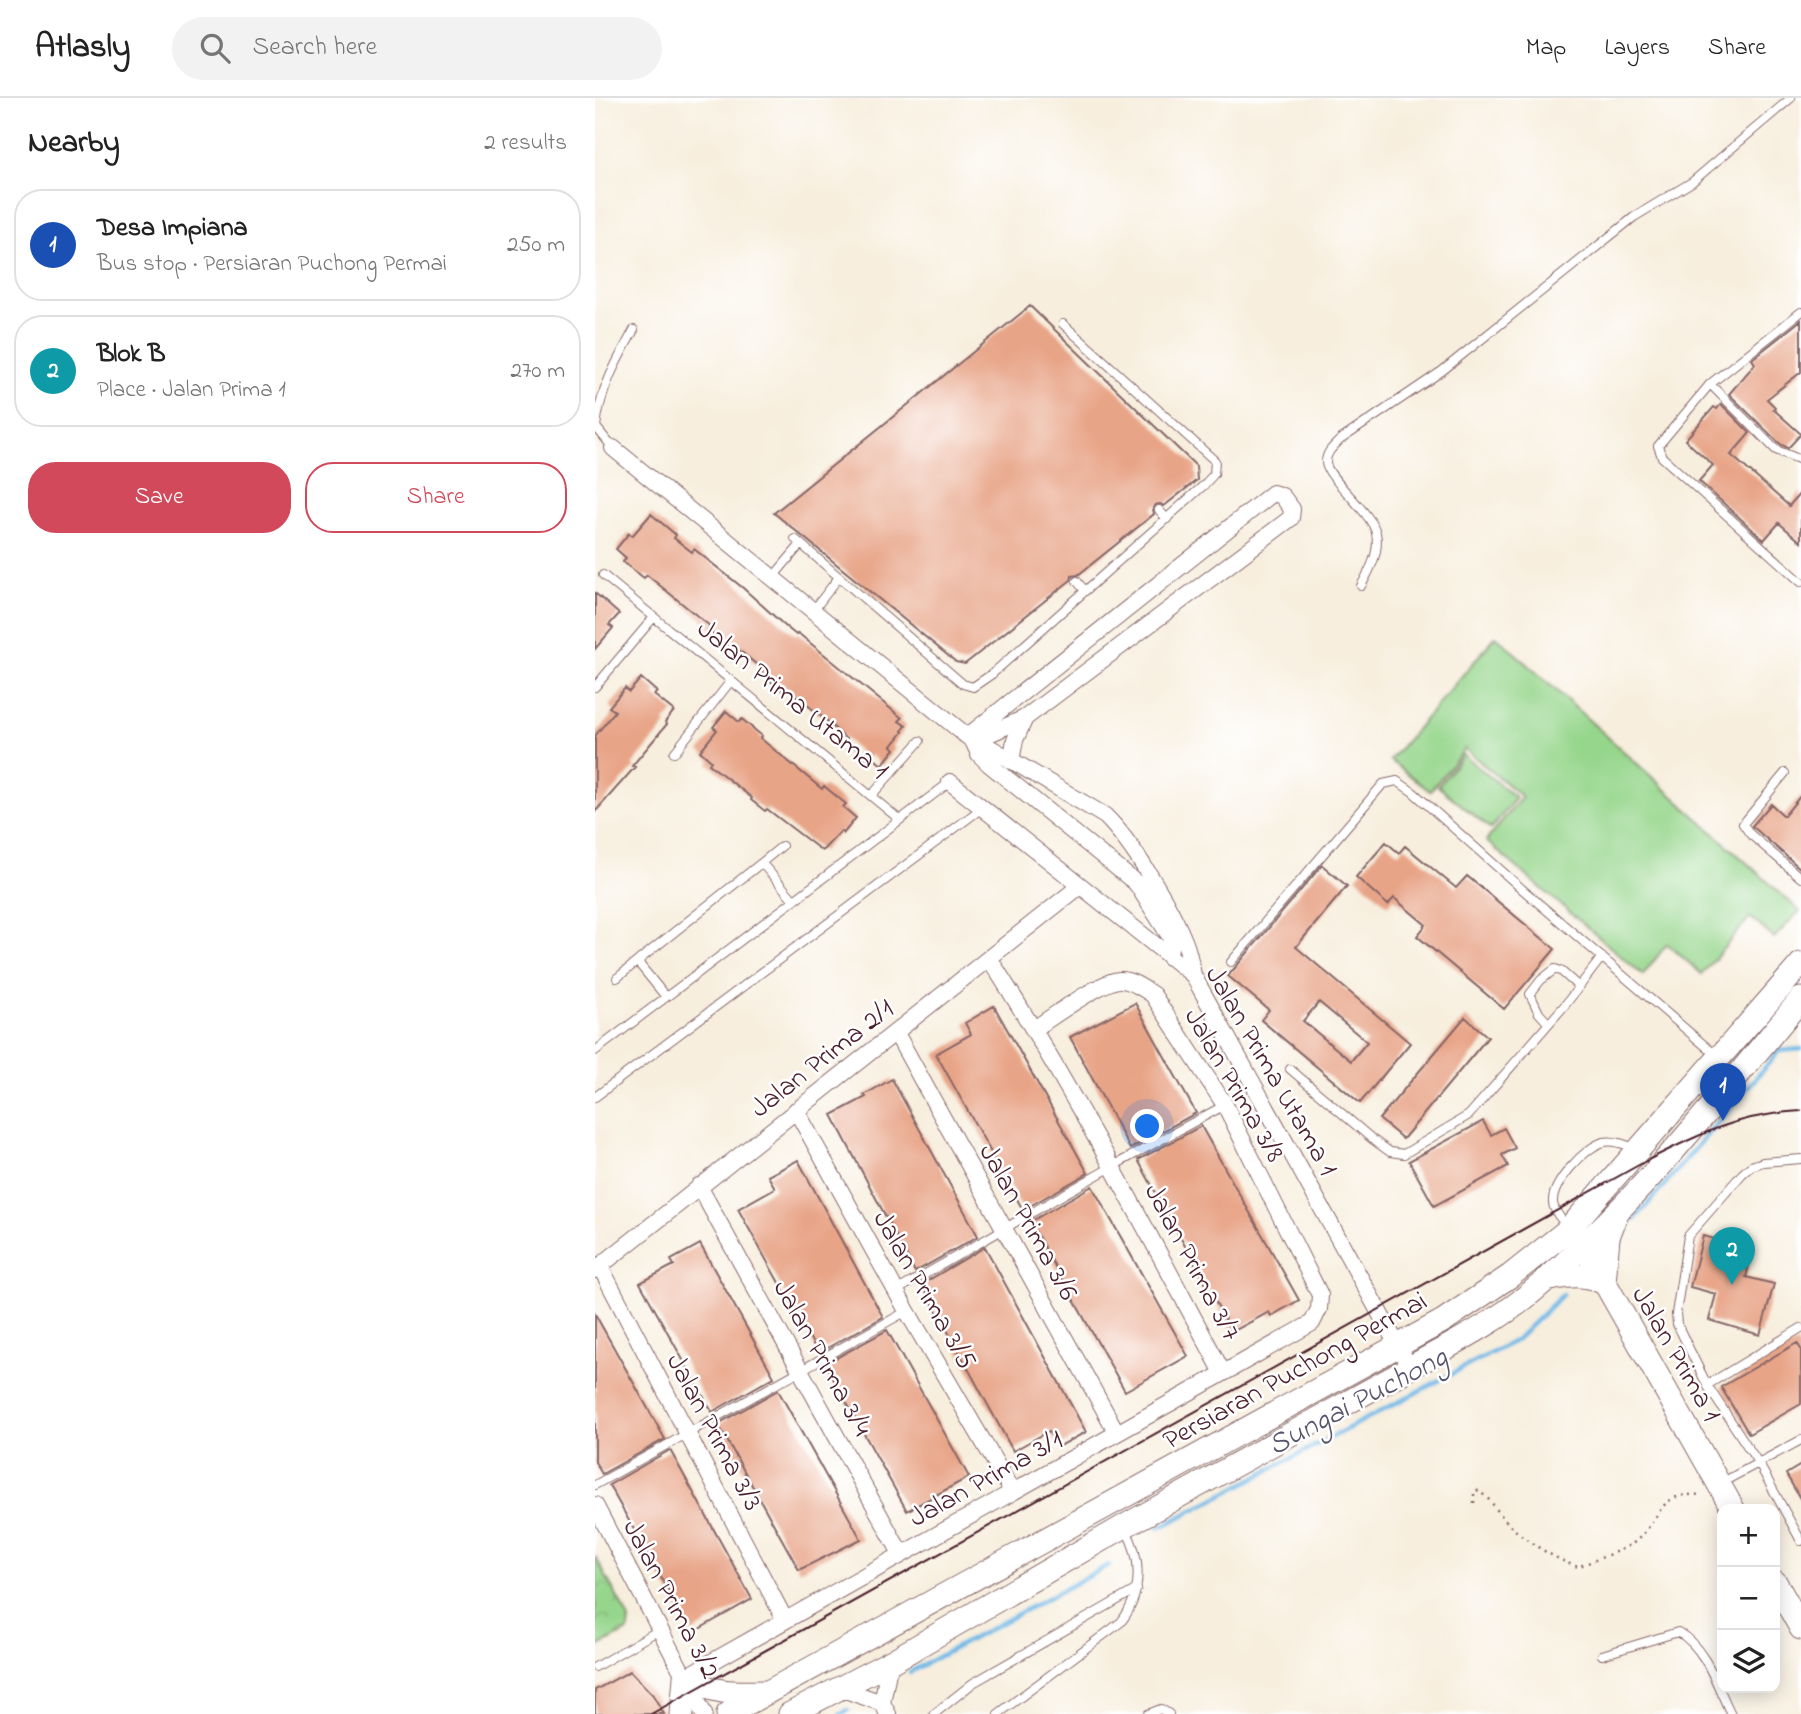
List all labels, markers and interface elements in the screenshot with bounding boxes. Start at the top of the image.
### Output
search box [172,17,662,80]
text: Atlasly [35,24,130,72]
icon: search [196,29,234,67]
text: Search here [252,29,377,67]
text: Map [1526,31,1566,66]
text: Layers [1604,31,1670,66]
text: Share [1708,31,1766,66]
text: Nearby [28,122,120,166]
text: 2 results [484,127,567,160]
text: Desa Impiana [97,210,248,248]
text: 1 [49,229,57,262]
text: 250 m [507,229,565,262]
text: Bus stop · Persiaran Puchong Permai [97,248,447,281]
text: Blok B [97,336,165,374]
text: 2 [47,355,59,388]
text: 270 m [511,355,565,388]
text: Place · Jalan Prima 1 [97,374,286,407]
button: Save [28,462,291,533]
button: Share [305,462,567,533]
street label: Jalan Prima Utama 1 [687,610,897,791]
street label: Jalan Prima Utama 1 [1193,959,1347,1184]
street label: Jalan Prima 2/1 [742,990,904,1129]
street label: Jalan Prima 3/8 [1172,1001,1294,1171]
pin: 1 [1700,1063,1746,1121]
your location [1130,1109,1164,1143]
street label: Jalan Prima 3/6 [967,1137,1087,1309]
street label: Jalan Prima 3/7 [1132,1177,1250,1349]
street label: Jalan Prima 3/5 [861,1204,985,1378]
pin: 2 [1709,1227,1755,1285]
street label: Jalan Prima 3/4 [761,1273,881,1445]
street label: Jalan Prima 1 [1620,1279,1730,1430]
street label: Persiaran Puchong Permai [1156,1282,1435,1462]
water label: Sungai Puchong [1261,1337,1457,1469]
street label: Jalan Prima 3/3 [654,1346,772,1519]
street label: Jalan Prima 3/1 [902,1421,1071,1539]
map controls [1717,1504,1780,1693]
button: + [1717,1504,1780,1567]
street label: Jalan Prima 3/2 [611,1512,729,1687]
button: − [1717,1567,1780,1630]
button: layers [1717,1630,1780,1693]

